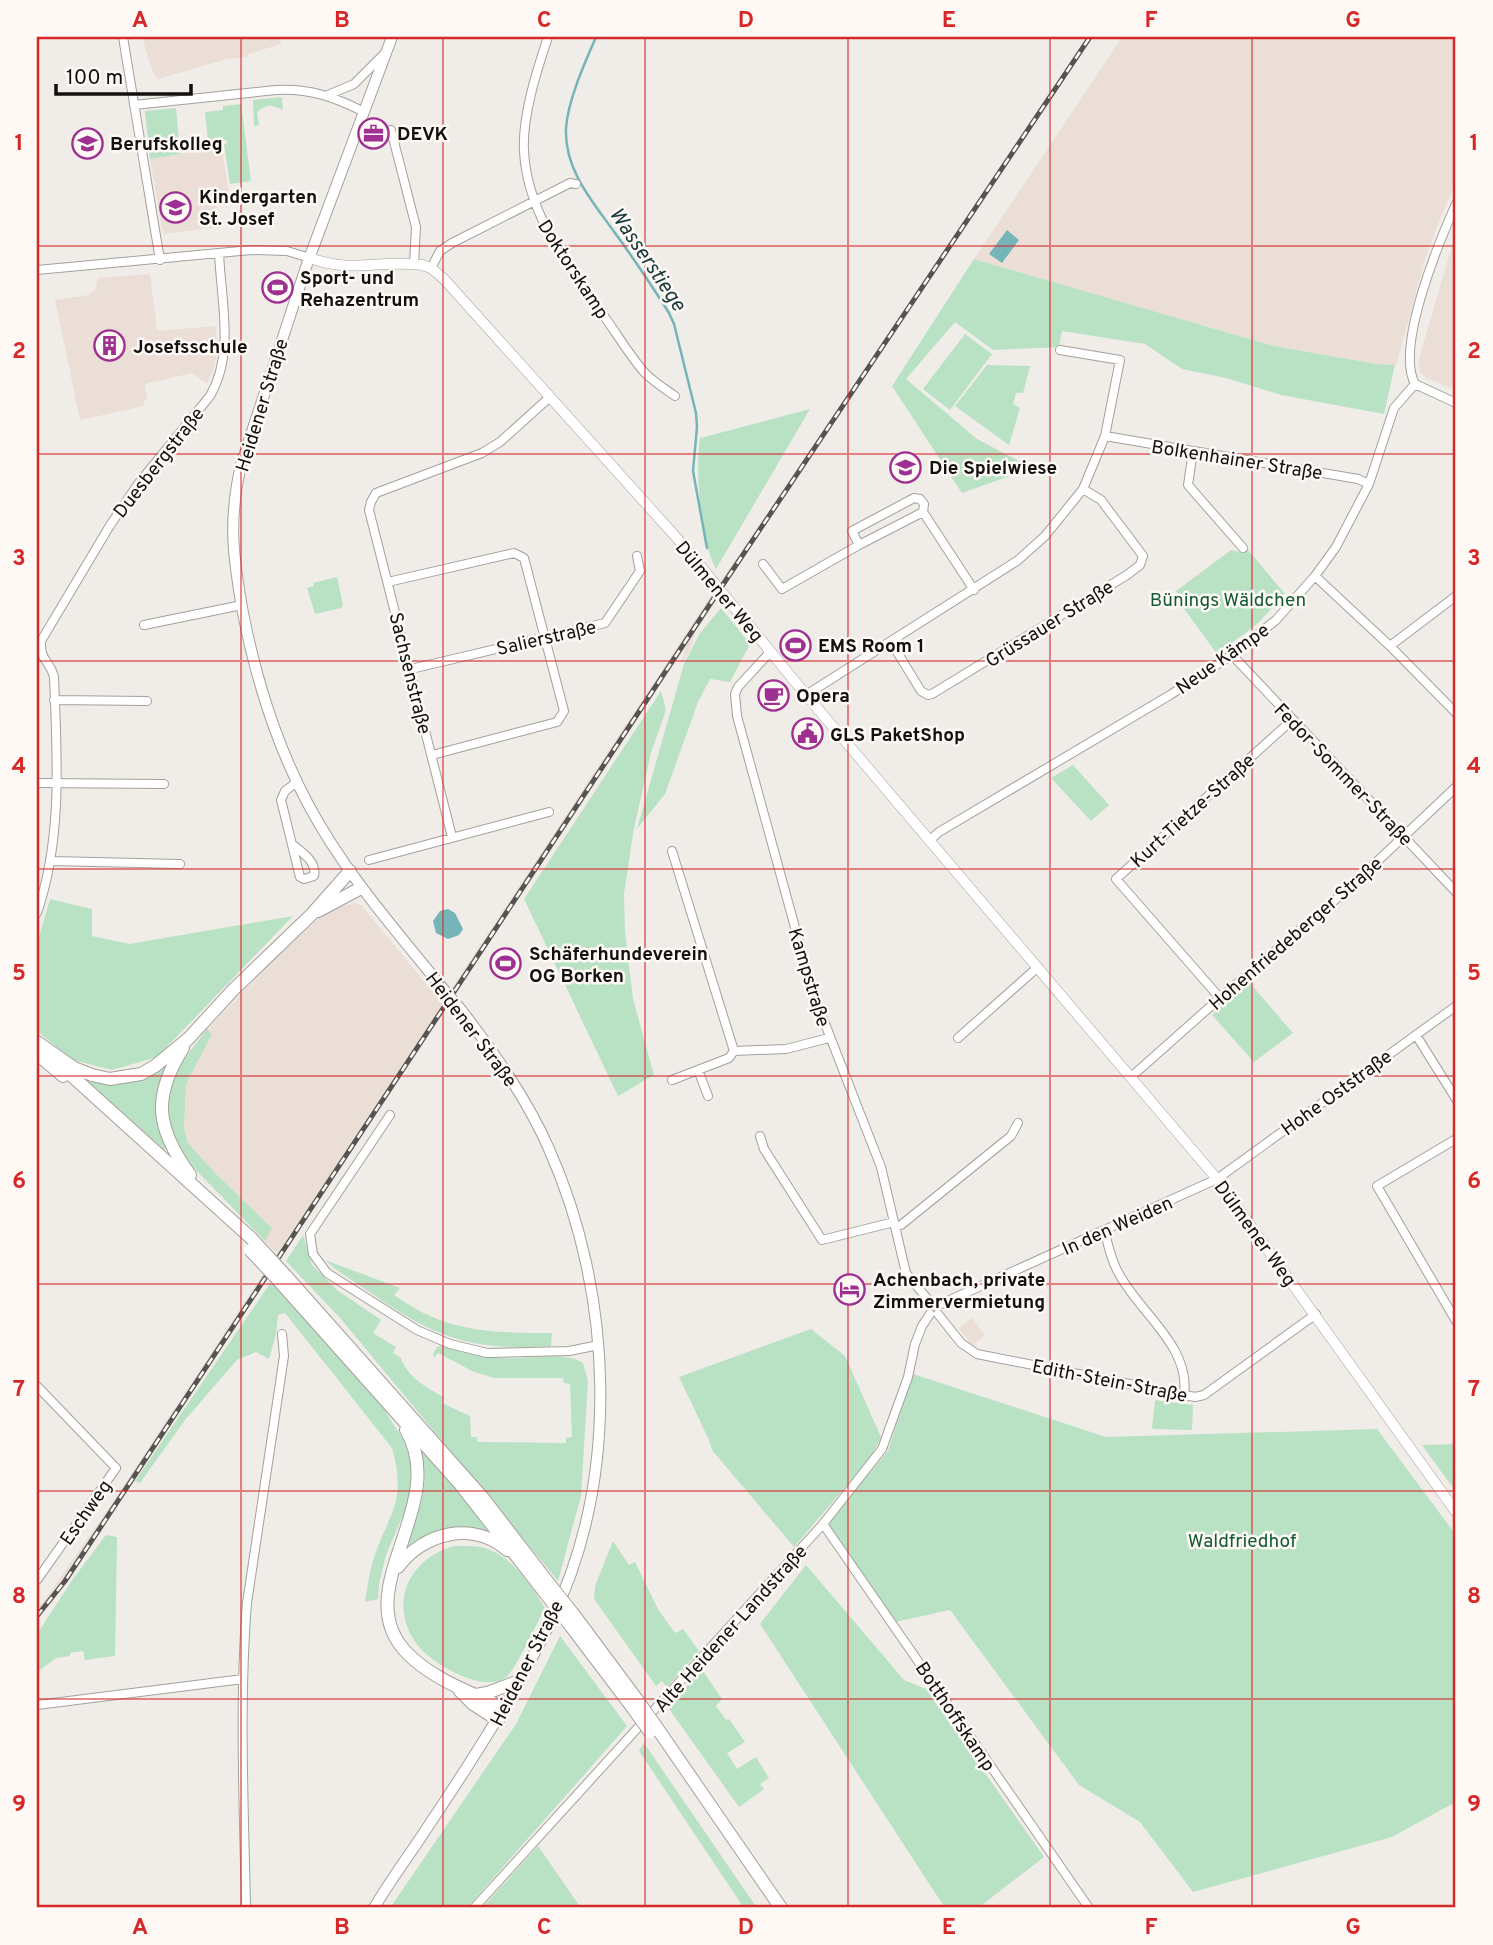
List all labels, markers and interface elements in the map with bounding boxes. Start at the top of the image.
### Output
text: A [132,7,148,36]
text: B [334,7,350,36]
text: C [537,7,551,36]
text: D [738,7,754,36]
text: E [942,7,956,36]
text: F [1144,7,1158,36]
text: G [1345,7,1361,36]
scale bar [56,52,191,96]
text: 100 m [66,65,123,92]
office icon: DEVK [357,116,391,150]
place label: DEVK [397,123,448,147]
school or university icon: Berufskolleg [70,126,104,160]
text: 1 [14,130,24,159]
text: 1 [1469,130,1479,159]
place label: Berufskolleg [110,133,223,157]
place label: Kindergarten St. Josef [199,186,317,232]
school or university icon: Kindergarten St. Josef [159,190,193,224]
water label: Wasserstiege [602,203,692,318]
street label: Doktorskamp [531,216,613,324]
place label: Sport- und Rehazentrum [300,267,419,313]
sports icon: Sport- und Rehazentrum [260,271,294,305]
building icon: Josefsschule [93,329,127,363]
place label: Josefsschule [133,336,248,360]
street label: Heidener Straße [231,336,295,475]
text: 2 [12,338,26,367]
text: 2 [1467,338,1481,367]
street label: Duesbergstraße [109,403,210,524]
street label: Bolkenhainer Straße [1149,436,1324,486]
school or university icon: Die Spielwiese [889,450,923,484]
place label: Die Spielwiese [929,457,1057,481]
street label: Dülmener Weg [669,537,768,648]
text: 3 [12,545,26,574]
text: 3 [1467,545,1481,574]
street label: Grüssauer Straße [981,576,1119,674]
park label: Bünings Wäldchen [1150,589,1306,613]
street label: Sachsenstraße [382,610,436,737]
street label: Salierstraße [494,616,599,662]
street label: Neue Kämpe [1172,619,1275,701]
sports icon: EMS Room 1 [778,628,812,662]
place label: EMS Room 1 [818,635,925,659]
cafe icon: Opera [756,678,790,712]
place label: Opera [796,685,850,709]
street label: Fedor-Sommer-Straße [1268,699,1417,852]
public building icon: GLS PaketShop [790,717,824,751]
place label: GLS PaketShop [830,724,965,748]
street label: Kurt-Tietze-Straße [1126,749,1261,874]
text: 4 [12,753,26,782]
text: 4 [1467,753,1481,782]
street label: Hohenfriedeberger Straße [1204,852,1388,1017]
street label: Kampstraße [782,925,835,1030]
place label: Schäferhundeverein OG Borken [529,943,708,989]
sports icon: Schäferhundeverein OG Borken [489,947,523,981]
text: 5 [12,960,26,989]
text: 5 [1467,960,1481,989]
street label: Heidener Straße [419,968,522,1093]
street label: Hohe Oststraße [1277,1045,1397,1142]
text: 6 [12,1168,26,1197]
text: 6 [1467,1168,1481,1197]
street label: Dülmener Weg [1208,1177,1301,1292]
street label: In den Weiden [1059,1192,1177,1262]
place label: Achenbach, private Zimmervermietung [873,1269,1045,1315]
hotel icon: Achenbach, private Zimmervermietung [833,1273,867,1307]
street label: Edith-Stein-Straße [1030,1355,1189,1409]
text: 7 [13,1376,25,1405]
text: 7 [1468,1376,1480,1405]
street label: Eschweg [55,1476,118,1551]
park label: Waldfriedhof [1188,1530,1297,1554]
street label: Alte Heidener Landstraße [650,1540,813,1718]
text: 8 [12,1583,26,1612]
text: 8 [1467,1583,1481,1612]
street label: Heidener Straße [486,1597,570,1731]
street label: Botthoffskamp [909,1658,1000,1776]
text: 9 [12,1791,26,1820]
text: 9 [1467,1791,1481,1820]
text: A [132,1914,148,1943]
text: B [334,1914,350,1943]
text: C [537,1914,551,1943]
text: D [738,1914,754,1943]
text: E [942,1914,956,1943]
text: F [1144,1914,1158,1943]
text: G [1345,1914,1361,1943]

